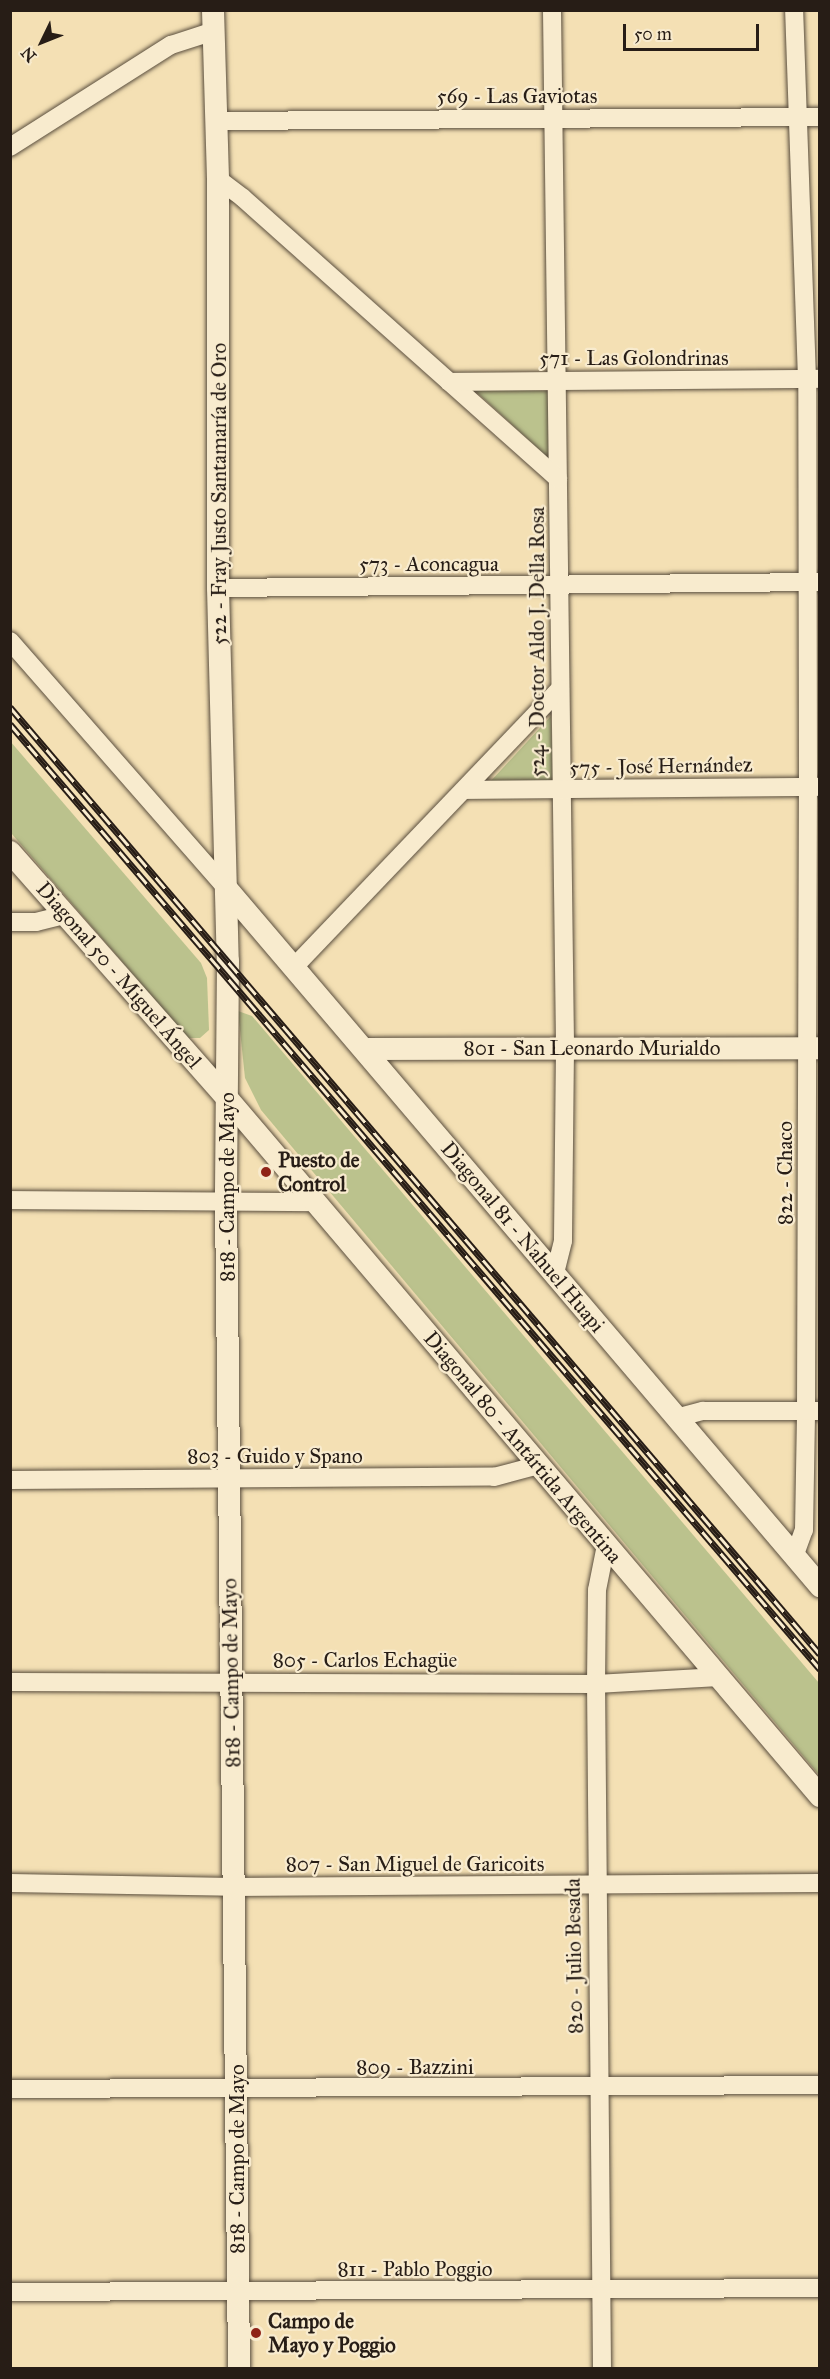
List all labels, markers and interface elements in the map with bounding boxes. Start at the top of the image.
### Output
north arrow [12,12,72,72]
scale bar [626,12,762,50]
text: 50 m [634,23,672,45]
text: N [17,43,40,66]
street label: 569 - Las Gaviotas [437,83,597,109]
street label: 522 - Fray Justo Santamaría de Oro [206,343,232,645]
street label: 571 - Las Golondrinas [539,345,729,371]
street label: 524 - Doctor Aldo J. Della Rosa [524,507,550,777]
street label: 573 - Aconcagua [359,551,499,577]
street label: 575 - José Hernández [569,752,753,780]
street label: Diagonal 50 - Miguel Ángel [31,876,207,1074]
street label: 801 - San Leonardo Murialdo [464,1035,720,1061]
street label: 818 - Campo de Mayo [214,1092,240,1282]
street label: 822 - Chaco [772,1121,798,1225]
street label: Diagonal 81 - Nahuel Huapi [436,1136,610,1338]
place label: Puesto de Control [278,1147,360,1197]
marker: Puesto de Control [259,1165,273,1179]
street label: Diagonal 80 - Antártida Argentina [418,1326,628,1568]
street label: 803 - Guido y Spano [187,1443,363,1469]
street label: 818 - Campo de Mayo [217,1578,245,1768]
street label: 805 - Carlos Echagüe [273,1647,457,1673]
street label: 807 - San Miguel de Garicoits [286,1851,544,1877]
street label: 820 - Julio Besada [560,1878,588,2034]
street label: 809 - Bazzini [356,2054,474,2080]
street label: 818 - Campo de Mayo [224,2064,250,2254]
street label: 811 - Pablo Poggio [337,2256,493,2282]
place label: Campo de Mayo y Poggio [268,2308,396,2358]
marker: Campo de Mayo y Poggio [249,2326,263,2340]

